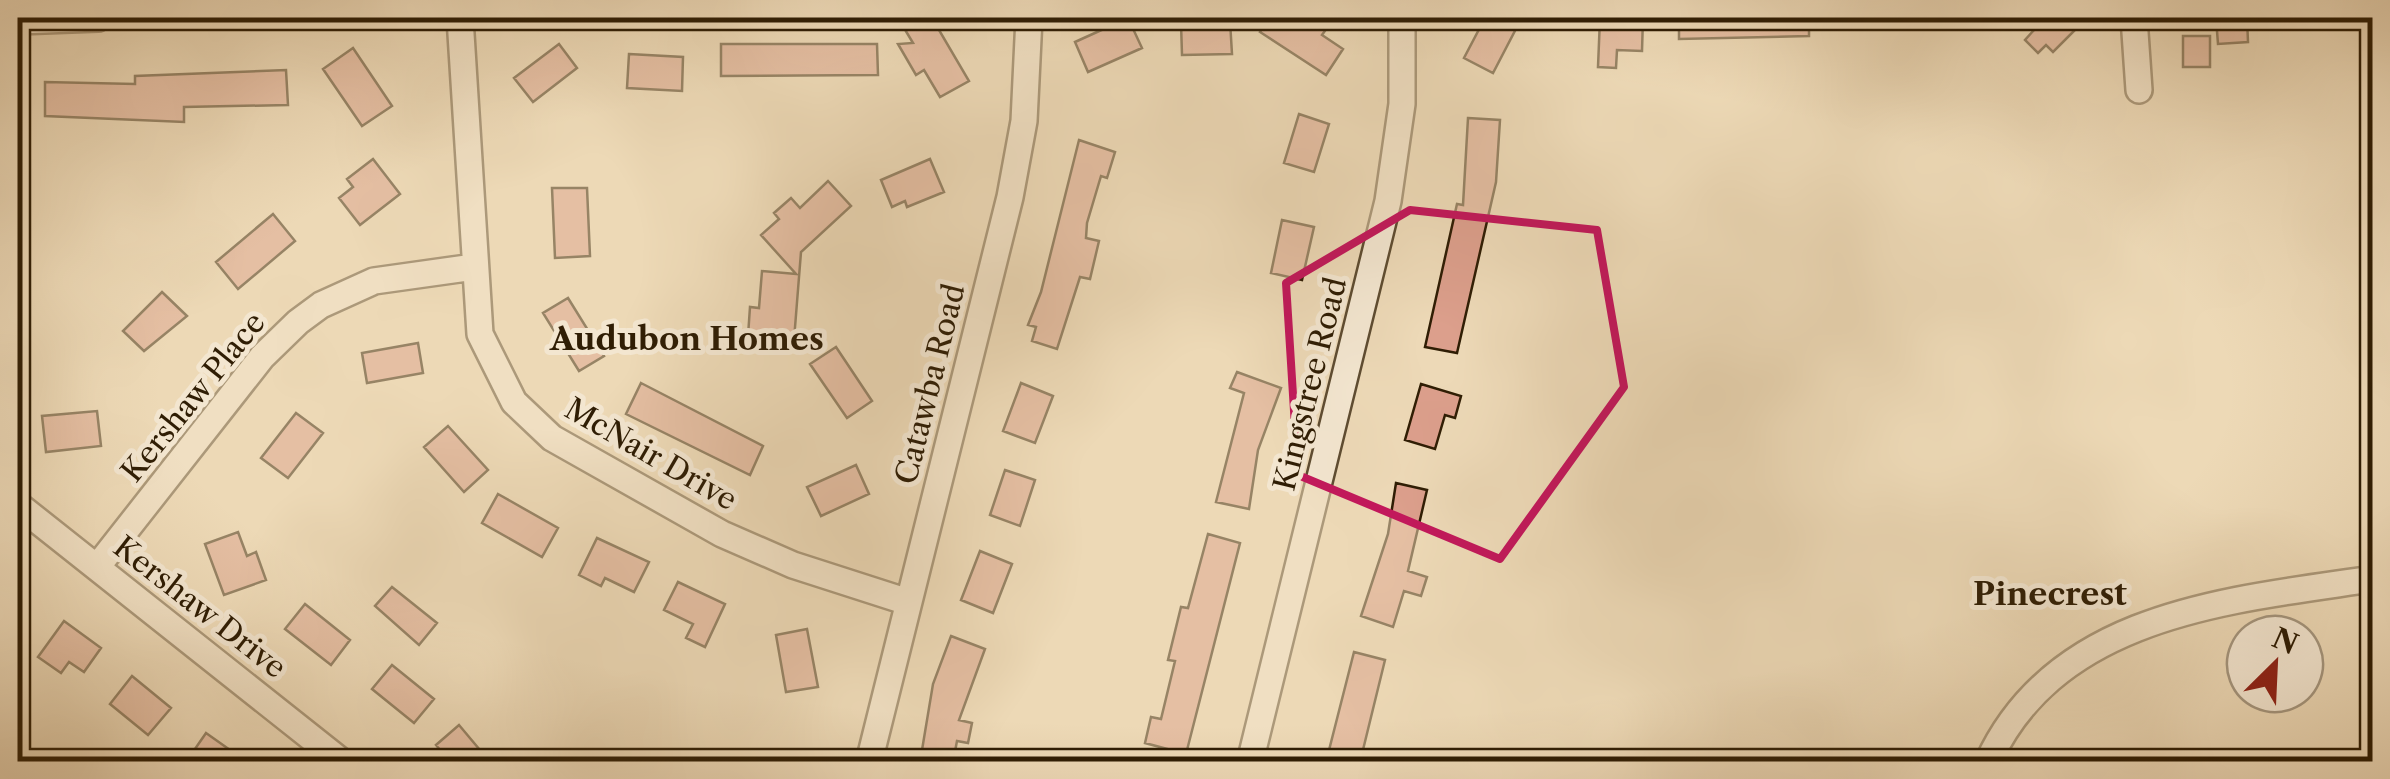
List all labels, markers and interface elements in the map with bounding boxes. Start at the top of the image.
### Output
street label: Kingstree Road [1266,273,1354,495]
street label: Catawba Road [887,280,973,488]
street label: Kershaw Place [113,305,273,489]
district label: Audubon Homes [549,319,824,358]
street label: McNair Drive [558,390,744,518]
street label: Kershaw Drive [106,528,294,686]
district label: Pinecrest [1973,574,2127,613]
north arrow [2225,614,2325,714]
text: N [2267,621,2303,662]

